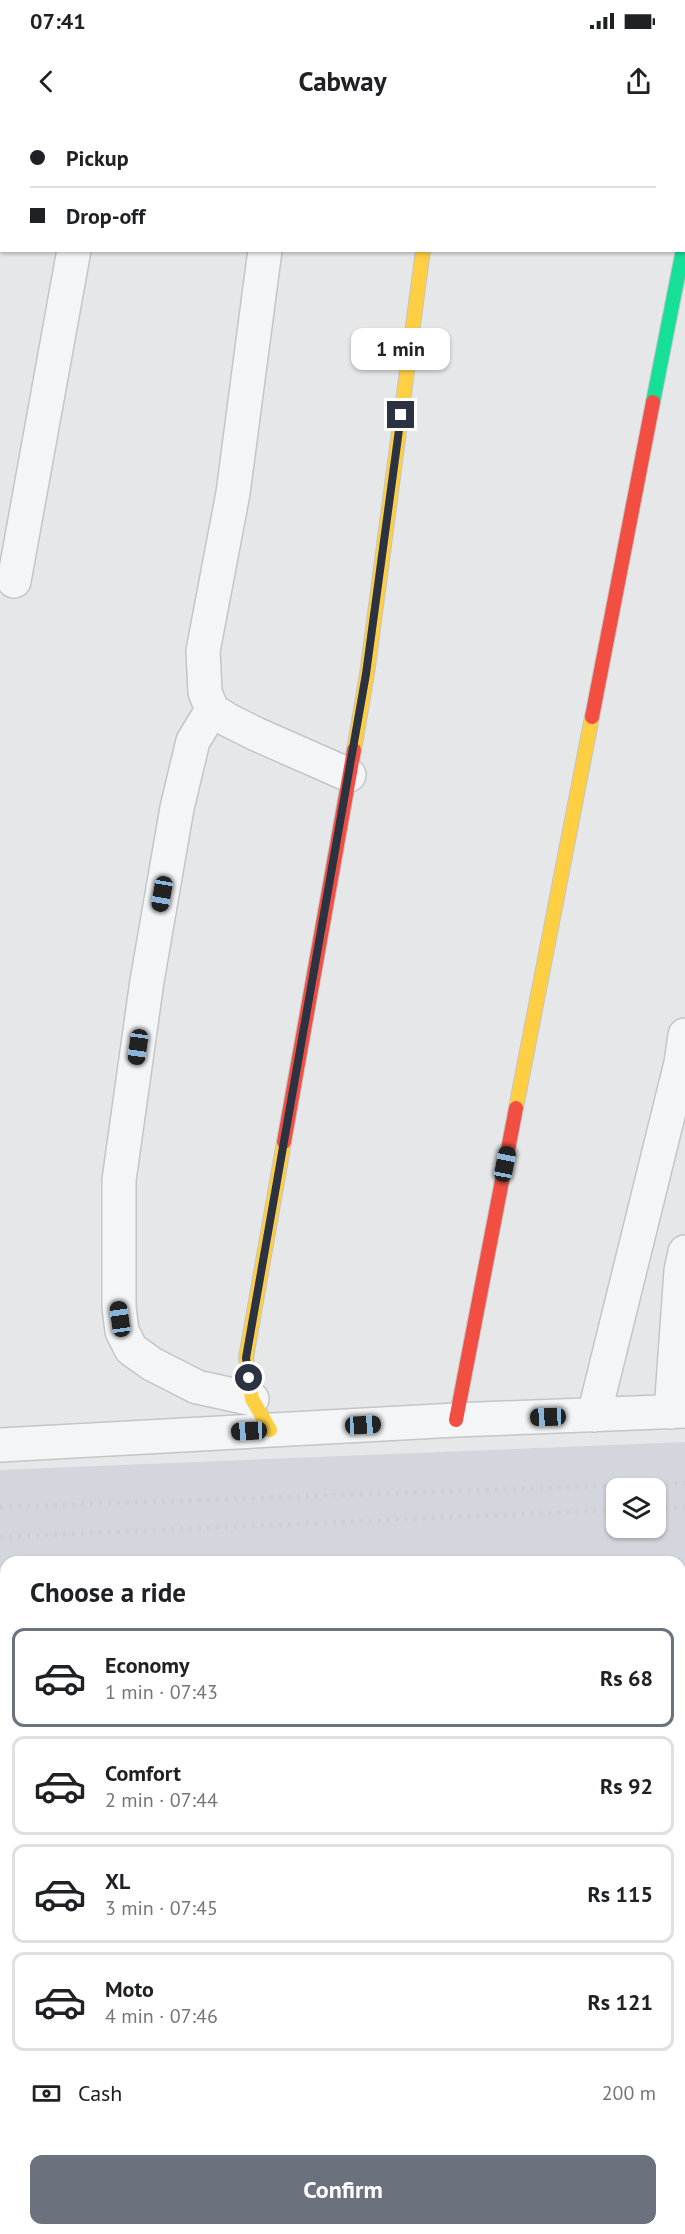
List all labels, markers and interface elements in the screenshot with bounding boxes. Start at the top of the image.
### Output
text: 07:41 [30,7,86,35]
text: Cabway [298,64,387,98]
icon: back [30,65,63,98]
icon: share [622,65,655,98]
text: Pickup [66,144,129,172]
text: Drop-off [66,202,145,230]
callout: 1 min [352,328,450,370]
text: 1 min [376,336,425,362]
route end [387,401,414,428]
car [150,875,174,913]
car [127,1028,149,1066]
car [493,1145,517,1183]
car [109,1300,131,1338]
route start [235,1364,262,1391]
car [530,1407,566,1427]
car [345,1415,381,1435]
car [231,1421,267,1441]
map controls [606,1478,666,1538]
button: layers [606,1478,666,1538]
text: Choose a ride [30,1575,186,1609]
icon: car [33,1651,87,1705]
text: Economy [105,1651,189,1679]
text: Rs 68 [600,1664,653,1692]
text: 1 min · 07:43 [105,1679,218,1705]
icon: car [33,1759,87,1813]
text: Comfort [105,1759,181,1787]
text: Rs 92 [600,1772,653,1800]
text: 2 min · 07:44 [105,1787,218,1813]
icon: car [33,1867,87,1921]
text: XL [105,1867,130,1895]
text: Rs 115 [587,1880,653,1908]
text: 3 min · 07:45 [105,1895,218,1921]
icon: car [33,1975,87,2029]
text: Moto [105,1975,154,2003]
text: Rs 121 [587,1988,653,2016]
text: 4 min · 07:46 [105,2003,218,2029]
icon: cash [30,2077,63,2110]
text: Cash [78,2079,122,2107]
text: 200 m [602,2080,656,2106]
button: Confirm [30,2155,656,2224]

